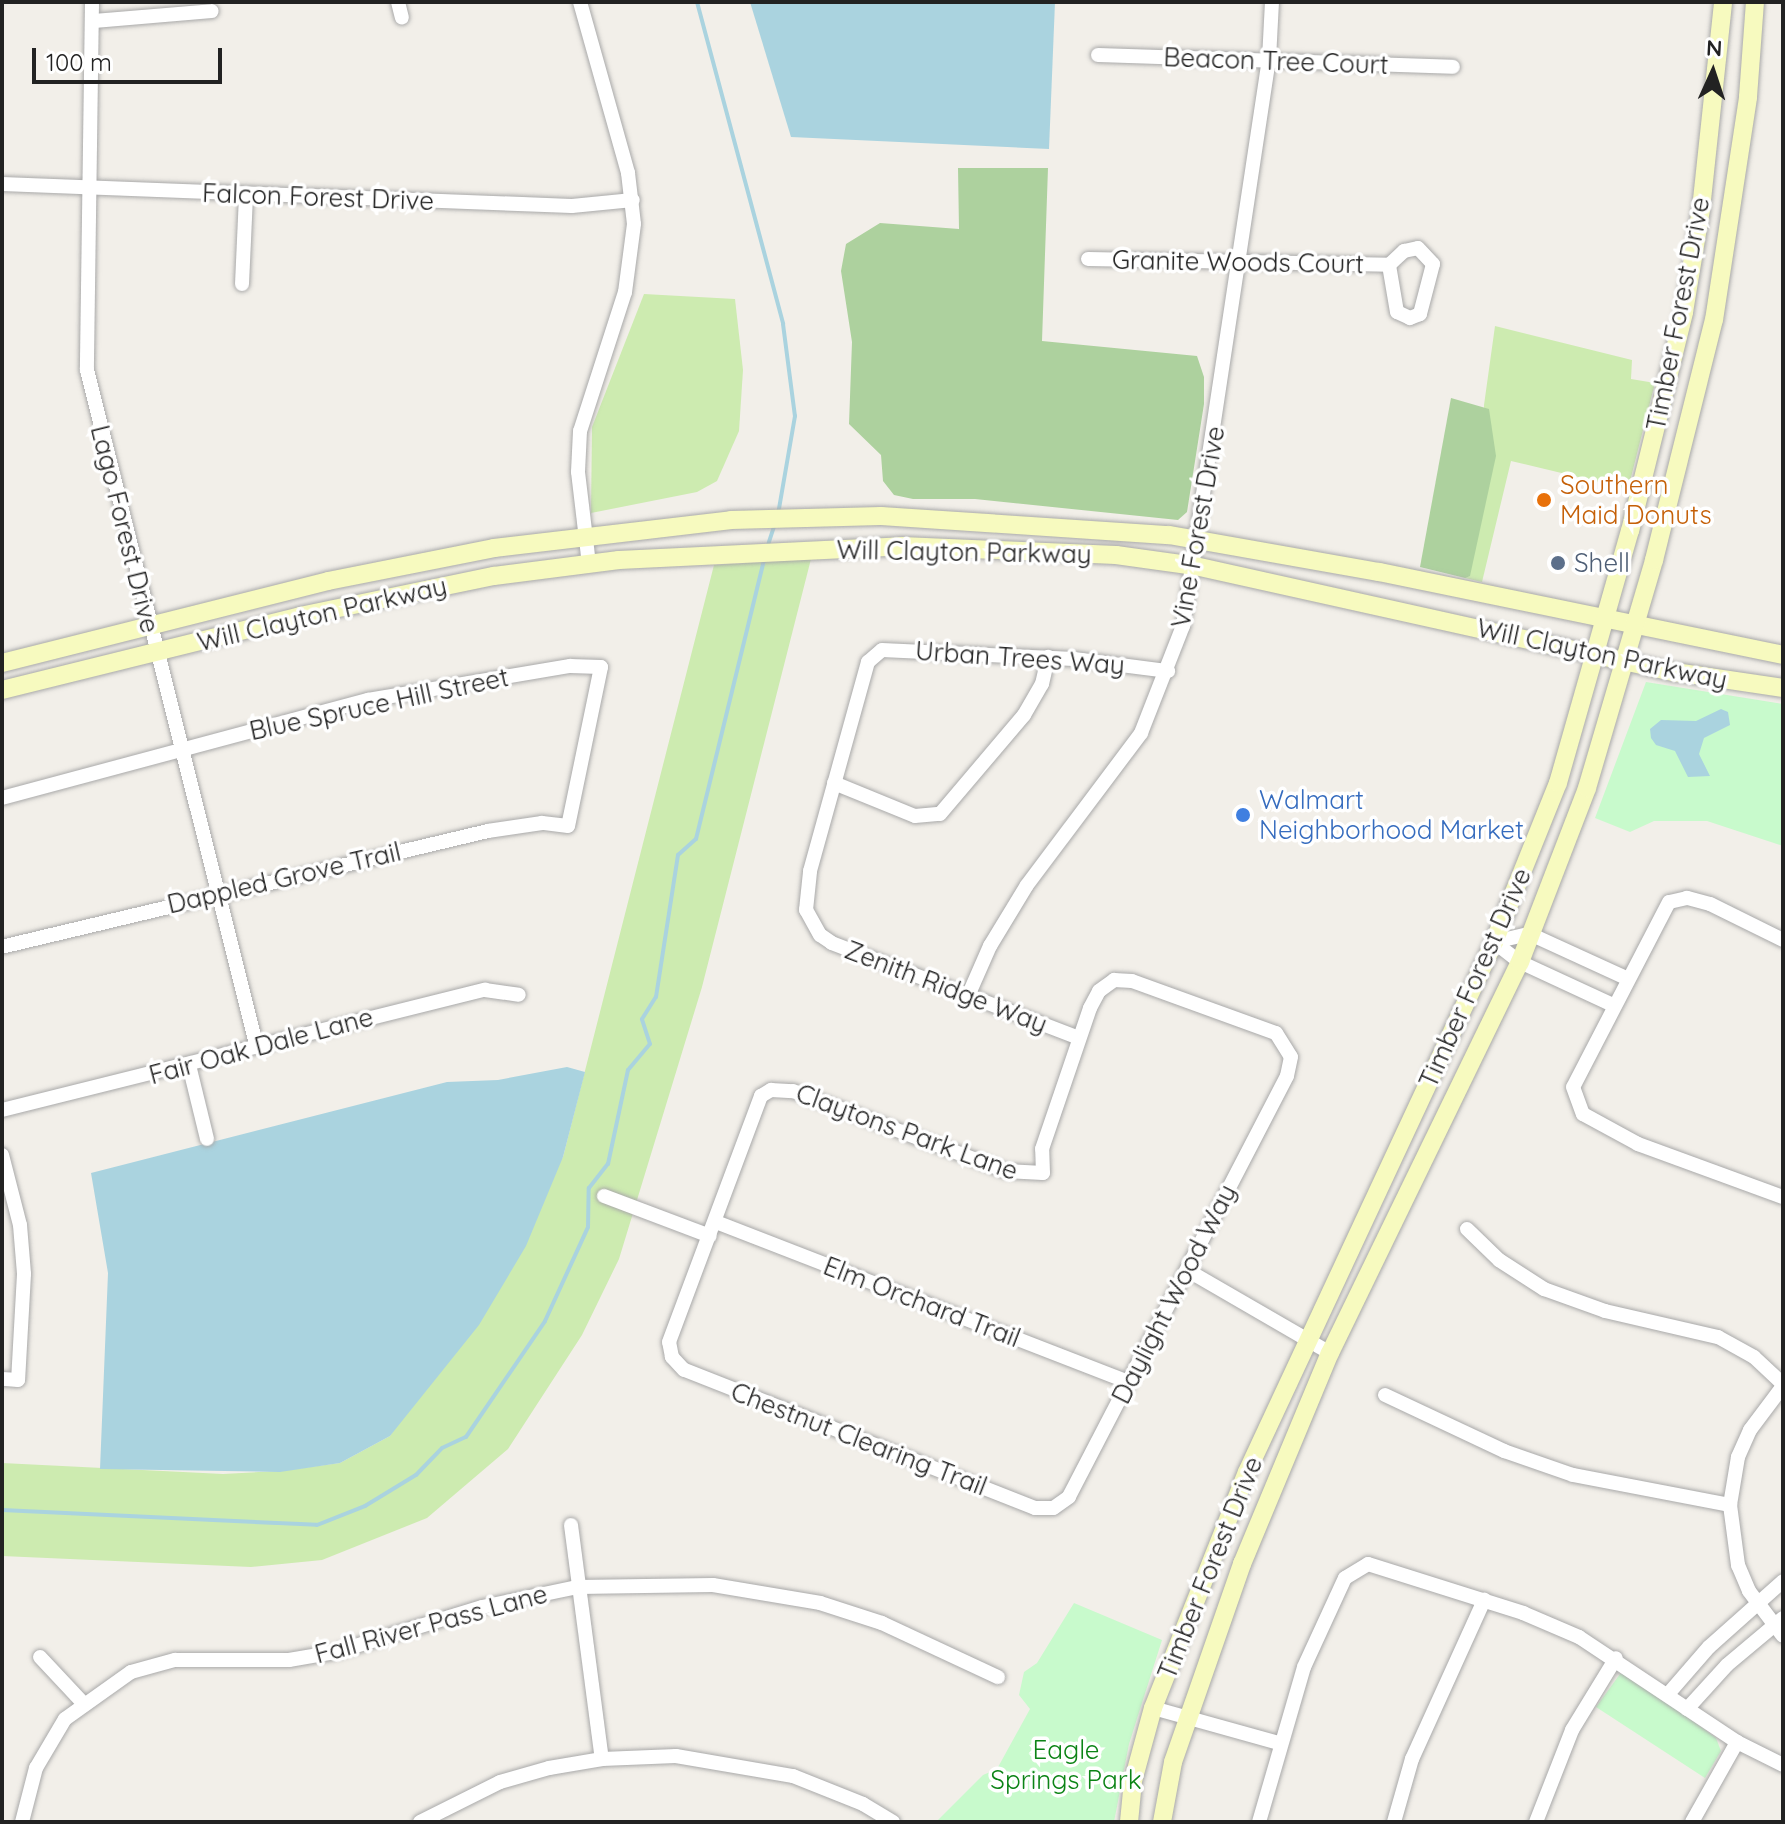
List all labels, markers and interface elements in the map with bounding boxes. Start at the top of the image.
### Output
scale bar [36,32,226,82]
north arrow [1673,32,1753,112]
text: N [1705,34,1723,62]
street label: Beacon Tree Court [1163,41,1389,81]
text: 100 m [46,47,112,77]
street label: Falcon Forest Drive [202,177,434,217]
street label: Timber Forest Drive [1640,195,1716,433]
street label: Granite Woods Court [1112,244,1364,280]
street label: Lago Forest Drive [84,422,166,636]
street label: Vine Forest Drive [1165,424,1231,630]
place label: Southern Maid Donuts [1560,469,1712,530]
marker: Southern Maid Donuts [1535,491,1553,509]
street label: Will Clayton Parkway [836,534,1092,570]
place label: Shell [1574,547,1630,579]
marker: Shell [1549,554,1567,572]
street label: Will Clayton Parkway [194,570,450,658]
street label: Will Clayton Parkway [1474,612,1730,696]
street label: Urban Trees Way [914,635,1126,681]
street label: Blue Spruce Hill Street [247,661,511,747]
place label: Walmart Neighborhood Market [1259,784,1524,846]
marker: Walmart Neighborhood Market [1234,806,1252,824]
street label: Dappled Grove Trail [164,836,404,920]
street label: Timber Forest Drive [1412,863,1538,1093]
street label: Zenith Ridge Way [840,934,1052,1040]
street label: Fair Oak Dale Lane [146,1001,376,1091]
street label: Claytons Park Lane [792,1077,1022,1187]
street label: Daylight Wood Way [1105,1179,1243,1409]
street label: Elm Orchard Trail [819,1250,1025,1354]
street label: Chestnut Clearing Trail [727,1376,991,1502]
street label: Timber Forest Drive [1151,1452,1269,1684]
street label: Fall River Pass Lane [311,1578,551,1670]
park label: Eagle Springs Park [990,1734,1142,1796]

